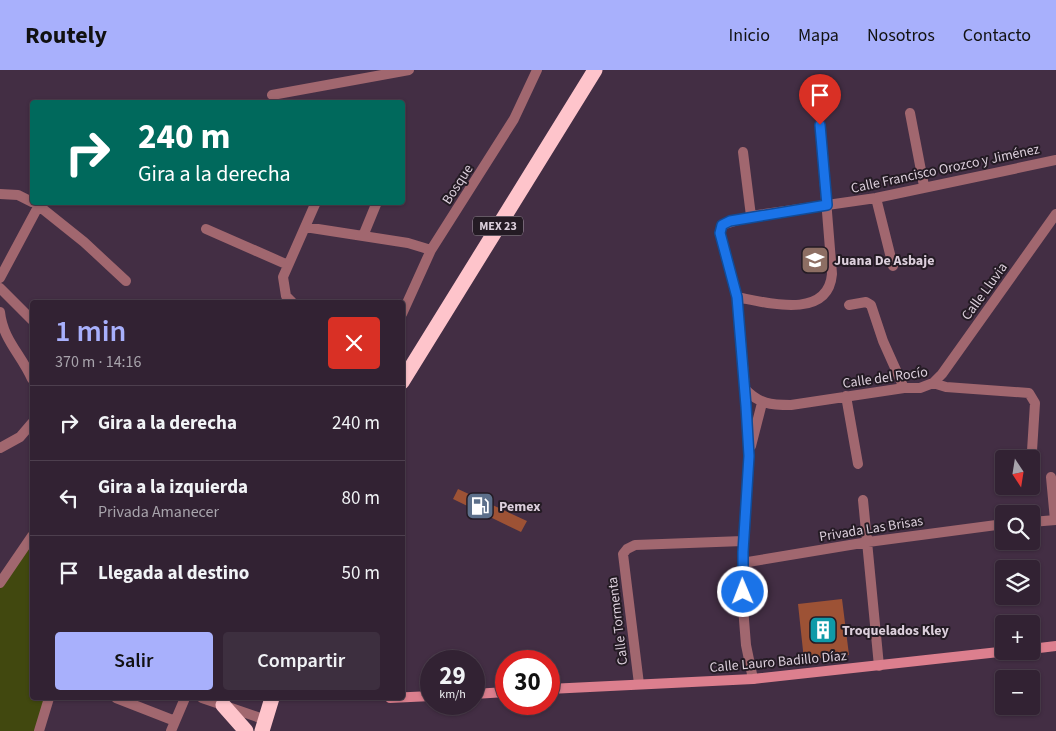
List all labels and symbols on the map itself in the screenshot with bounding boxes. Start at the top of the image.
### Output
pin [799,74,841,125]
street label: Calle Francisco Orozco y Jiménez [849,139,1041,199]
street label: Bosque [437,161,478,208]
road number: MEX 23 [473,216,523,236]
school or university icon: Juana De Asbaje [800,245,830,275]
place label: Juana De Asbaje [834,251,934,271]
street label: Calle Lluvia [957,259,1013,325]
street label: Calle del Rocío [841,362,929,394]
north arrow [995,450,1040,495]
fuel station icon: Pemex [465,491,495,521]
place label: Pemex [499,497,541,517]
street label: Privada Las Brisas [818,511,925,547]
position arrow [716,565,768,617]
street label: Calle Tormenta [603,576,633,666]
building icon: Troquelados Kley [808,615,838,645]
place label: Troquelados Kley [842,621,950,641]
street label: Calle Lauro Badillo Díaz [709,646,848,678]
speed limit sign: 30 [495,650,560,715]

